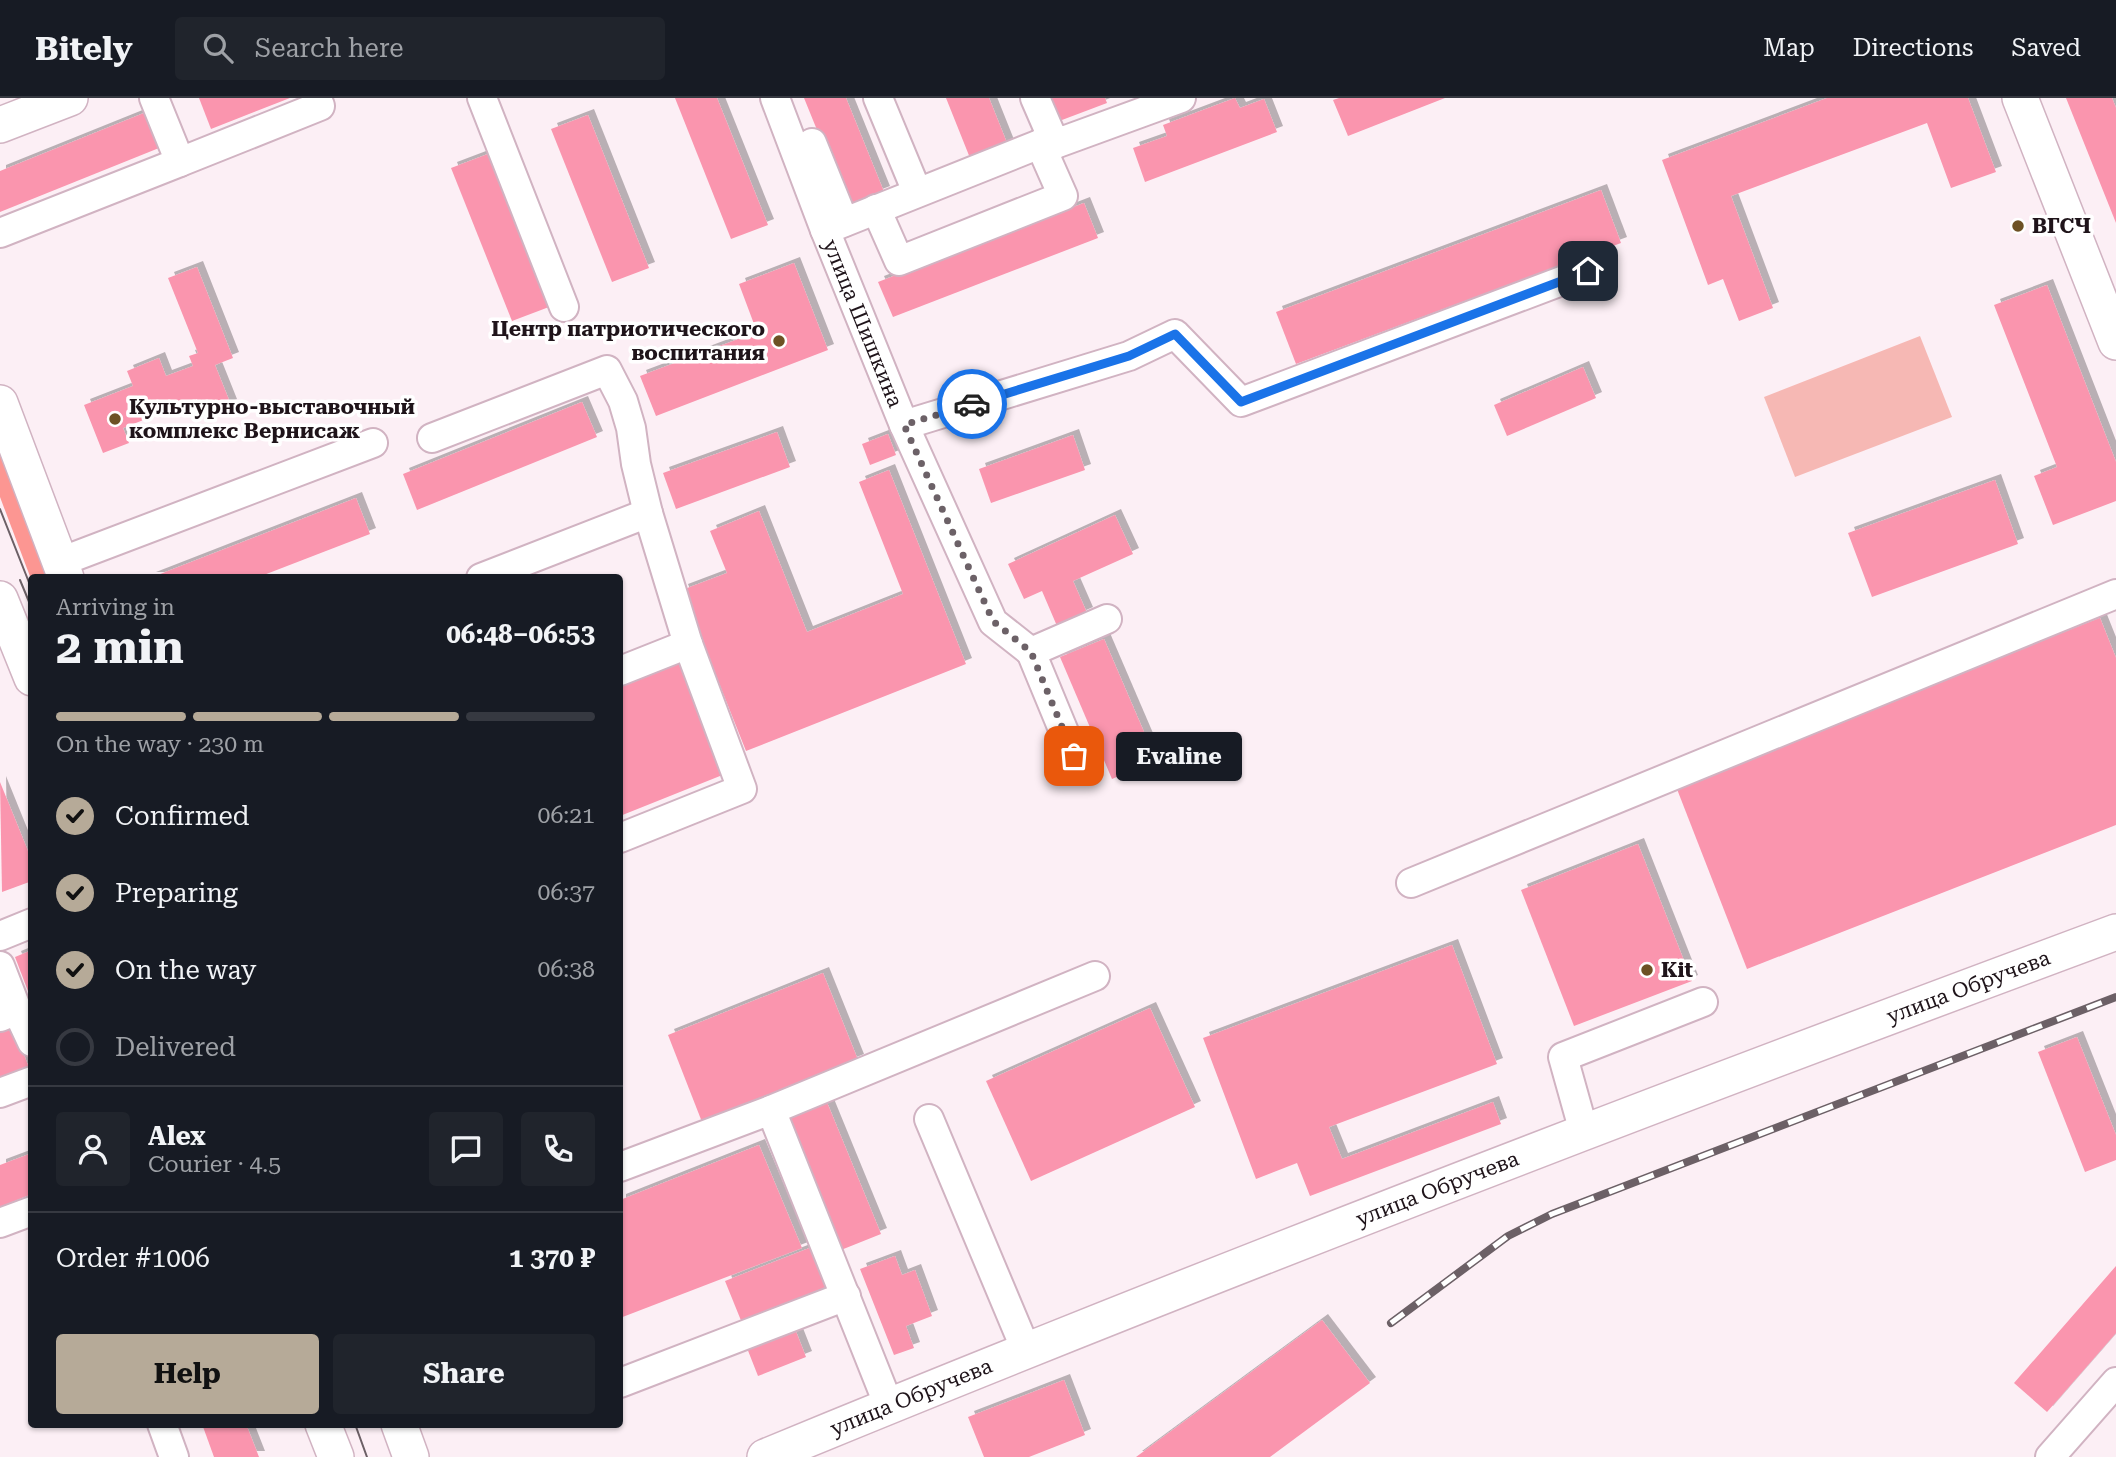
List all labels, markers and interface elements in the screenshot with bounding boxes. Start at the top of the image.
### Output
search box [175,17,665,80]
text: Bitely [35,29,133,68]
icon: search [199,29,237,67]
text: Search here [255,33,404,63]
text: Map [1763,34,1815,62]
text: Directions [1853,34,1973,62]
text: Saved [2011,34,2081,62]
place label: ВГСЧ [2032,214,2091,238]
marker: ВГСЧ [2010,218,2026,234]
street label: улица Шишкина [818,236,908,412]
pin [1558,241,1618,301]
icon: home [1569,252,1607,290]
place label: Центр патриотического воспитания [491,317,765,365]
marker: Центр патриотического воспитания [771,333,787,349]
courier [937,369,1007,439]
icon: car [953,385,991,423]
place label: Культурно-выставочный комплекс Вернисаж [129,395,415,443]
marker: Культурно-выставочный комплекс Вернисаж [107,411,123,427]
text: Arriving in [56,594,175,621]
text: 06:48–06:53 [446,619,595,649]
text: 2 min [56,620,184,674]
pin [1044,726,1104,786]
text: On the way · 230 m [56,731,264,758]
callout: Evaline [1116,732,1242,780]
icon: bag [1055,737,1093,775]
text: Evaline [1136,743,1222,770]
icon: check [56,797,94,835]
text: Confirmed [115,801,250,831]
text: 06:21 [538,802,595,829]
icon: check [56,874,94,912]
text: Preparing [115,878,238,908]
text: 06:37 [538,879,595,906]
street label: улица Обручева [1883,945,2054,1028]
icon: check [56,951,94,989]
text: On the way [115,955,256,985]
text: 06:38 [538,956,595,983]
place label: Kit [1661,958,1693,982]
marker: Kit [1639,962,1655,978]
text: Delivered [115,1032,236,1062]
button: person [56,1112,130,1186]
button: chat [429,1112,503,1186]
button: phone [521,1112,595,1186]
text: Alex [148,1121,206,1151]
street label: улица Обручева [1353,1146,1523,1231]
text: Courier · 4.5 [148,1151,281,1178]
text: Order #1006 [56,1243,210,1273]
text: 1 370 ₽ [509,1243,595,1273]
button: Help [56,1334,319,1414]
button: Share [333,1334,595,1414]
street label: улица Обручева [827,1353,996,1441]

